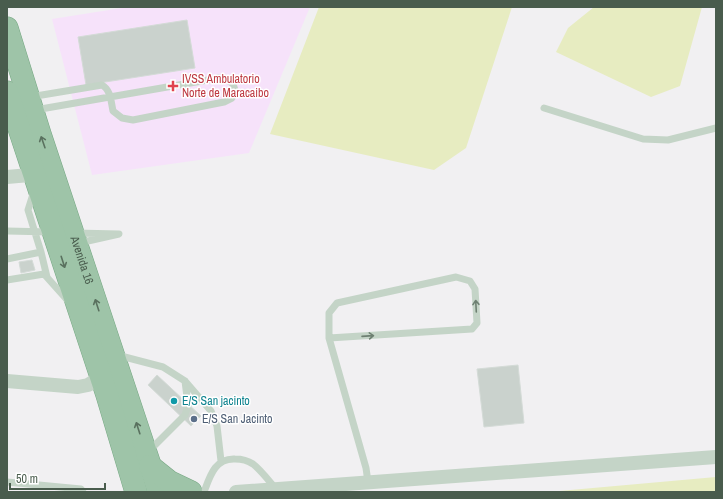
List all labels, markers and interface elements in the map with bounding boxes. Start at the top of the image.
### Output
place label: IVSS Ambulatorio Norte de Maracaibo [182,71,269,101]
marker: IVSS Ambulatorio Norte de Maracaibo [167,80,179,92]
one-way arrow [38,136,46,148]
street label: Avenida 16 [66,233,97,286]
one-way arrow [60,255,67,268]
one-way arrow [93,299,100,312]
one-way arrow [472,300,479,313]
one-way arrow [361,332,374,339]
place label: E/S San jacinto [182,393,250,409]
marker: E/S San jacinto [169,396,179,406]
place label: E/S San Jacinto [202,411,273,427]
marker: E/S San Jacinto [189,414,199,424]
one-way arrow [134,422,141,435]
scale bar [10,465,105,491]
text: 50 m [16,471,38,487]

